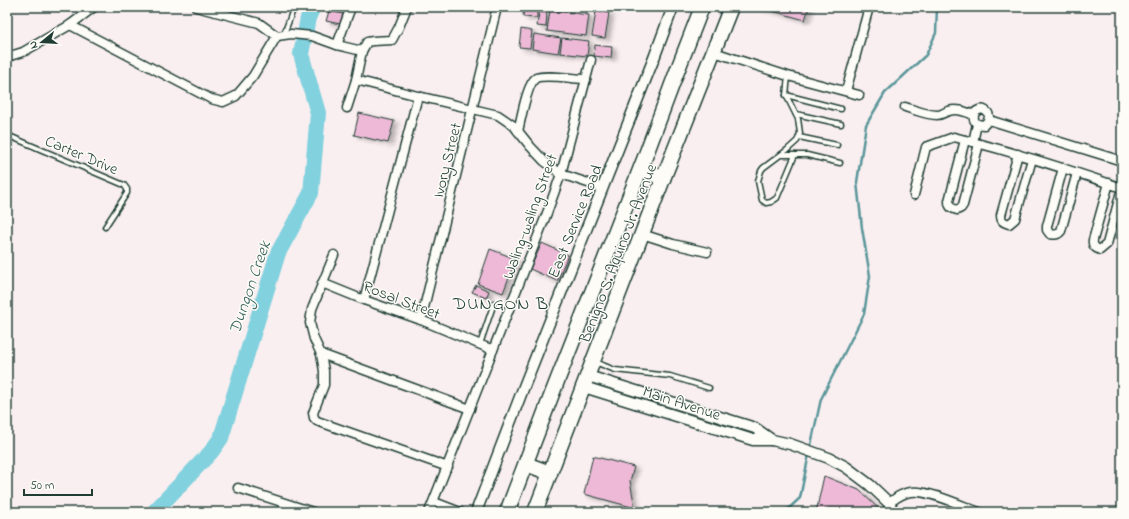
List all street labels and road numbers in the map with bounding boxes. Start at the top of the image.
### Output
street label: Ivory Street [427,120,469,200]
street label: Carter Drive [41,130,122,182]
street label: Waling-waling Street [497,150,565,283]
street label: Benigno S. Aquino Jr. Avenue [573,160,664,348]
street label: East Service Road [542,161,610,282]
street label: Rosal Street [359,275,444,327]
street label: Main Avenue [639,380,724,428]

